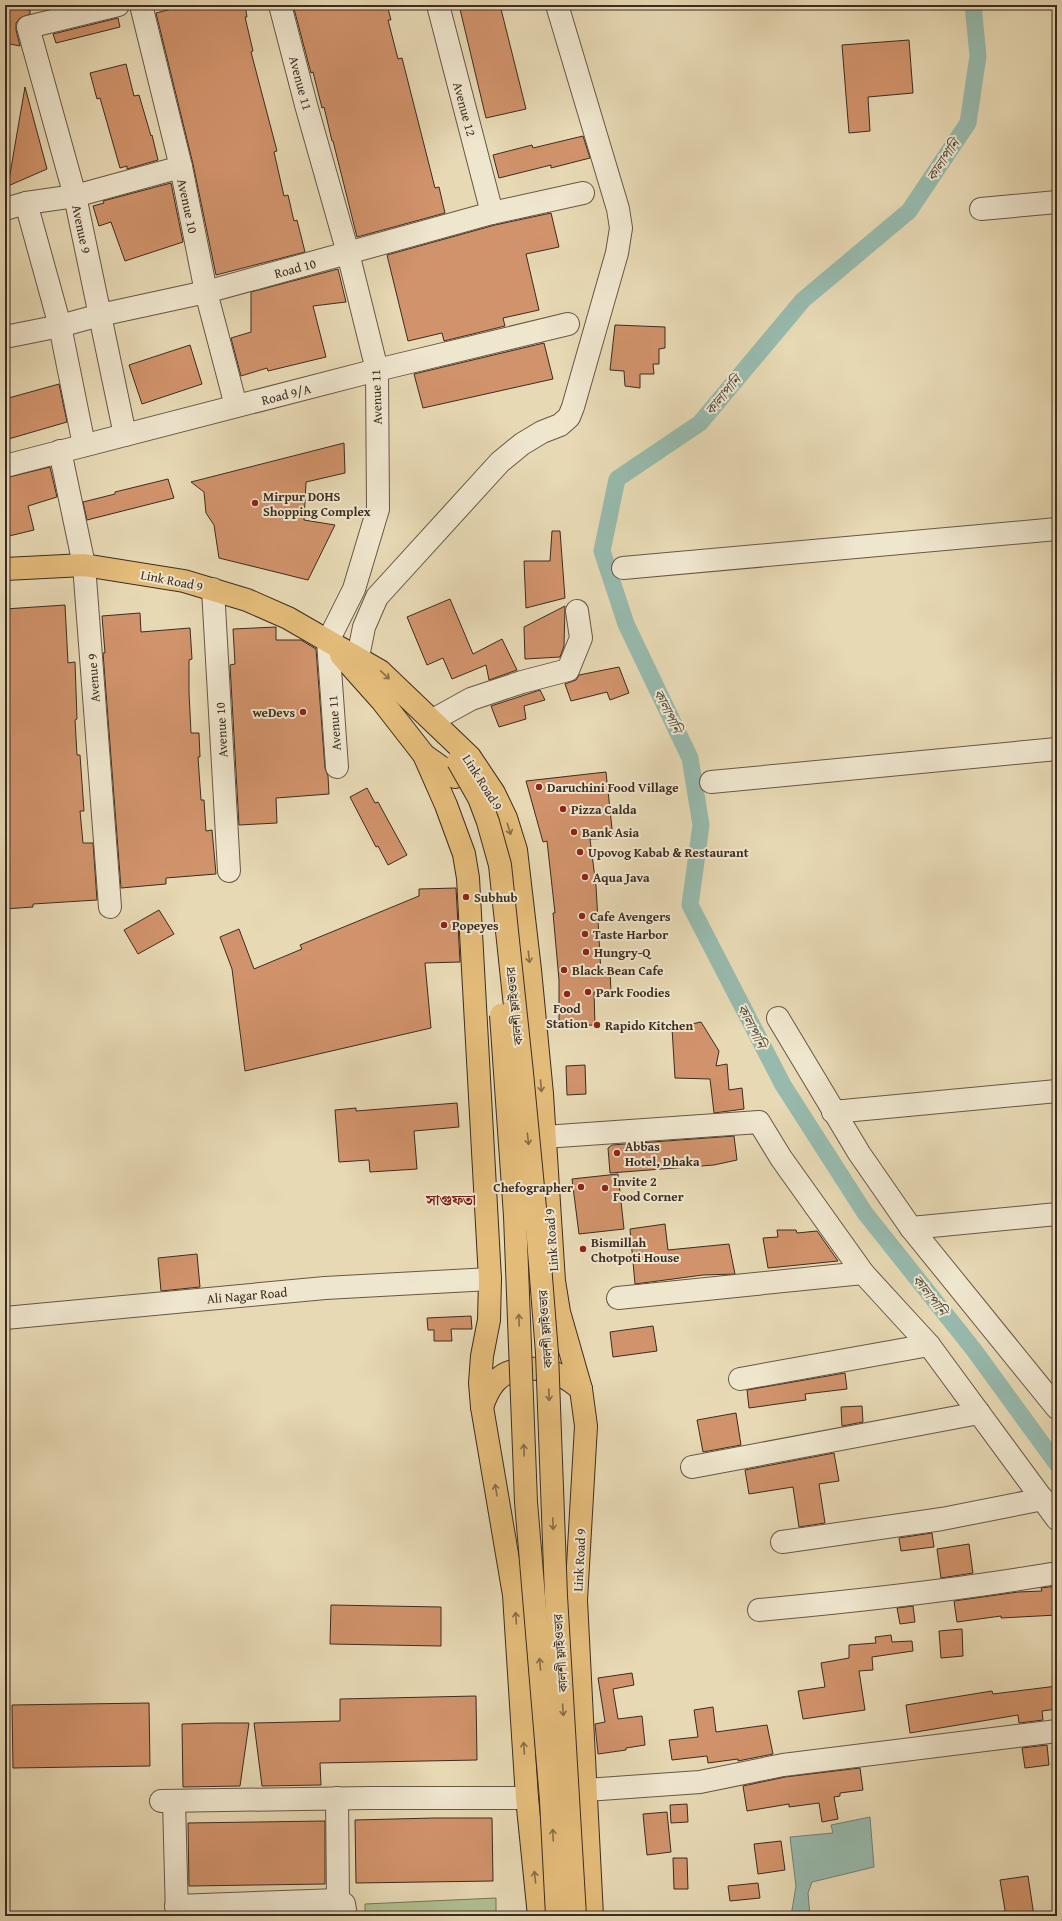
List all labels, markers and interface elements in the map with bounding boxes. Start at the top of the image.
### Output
street label: Avenue 11 [284,54,317,112]
street label: Avenue 12 [448,80,481,138]
water label: কালাপানি [922,133,966,185]
street label: Avenue 10 [172,177,203,235]
street label: Avenue 9 [67,203,96,255]
street label: Road 10 [272,254,318,283]
street label: Avenue 11 [366,369,387,425]
water label: কালাপানি [700,369,747,419]
street label: Road 9/A [259,379,313,410]
place label: Mirpur DOHS Shopping Complex [263,487,371,521]
marker: Mirpur DOHS Shopping Complex [250,498,260,508]
street label: Link Road 9 [139,565,205,596]
street label: Avenue 9 [82,653,105,703]
one-way arrow [380,671,390,680]
water label: কালাপানি [649,686,688,739]
street label: Avenue 11 [323,695,346,751]
street label: Avenue 10 [211,702,232,758]
place label: weDevs [252,703,295,722]
marker: weDevs [298,707,308,717]
street label: Link Road 9 [458,750,507,814]
place label: Daruchini Food Village [547,778,679,797]
marker: Daruchini Food Village [534,782,544,792]
place label: Pizza Calda [571,800,637,819]
marker: Pizza Calda [558,804,568,814]
one-way arrow [506,822,513,835]
place label: Bank Asia [582,823,640,842]
marker: Bank Asia [569,827,579,837]
place label: Upovog Kabab & Restaurant [588,843,749,862]
marker: Upovog Kabab & Restaurant [575,847,585,857]
place label: Aqua Java [593,868,650,887]
marker: Aqua Java [580,872,590,882]
place label: Subhub [474,888,518,907]
marker: Subhub [461,892,471,902]
place label: Cafe Avengers [590,907,671,926]
marker: Cafe Avengers [577,911,587,921]
place label: Popeyes [452,916,499,935]
marker: Popeyes [439,920,449,930]
place label: Taste Harbor [593,925,668,944]
marker: Taste Harbor [580,929,590,939]
place label: Hungry-Q [594,943,652,962]
marker: Hungry-Q [581,947,591,957]
one-way arrow [525,950,533,963]
place label: Black Bean Cafe [572,961,663,980]
street label: কালশী ফ্লাইওভার [501,965,528,1047]
marker: Black Bean Cafe [559,965,569,975]
place label: Park Foodies [596,983,670,1002]
marker: Park Foodies [583,987,593,997]
marker: Food Station [562,989,572,999]
place label: Food Station [546,999,588,1033]
water label: কালাপানি [733,1001,773,1054]
place label: Rapido Kitchen [605,1016,693,1035]
marker: Rapido Kitchen [592,1020,602,1030]
one-way arrow [537,1079,545,1092]
one-way arrow [525,1132,532,1145]
place label: Abbas Hotel, Dhaka [625,1137,700,1171]
marker: Abbas Hotel, Dhaka [612,1148,622,1158]
place label: Invite 2 Food Corner [613,1172,684,1206]
place label: Chefographer [493,1178,573,1197]
marker: Chefographer [576,1182,586,1192]
marker: Invite 2 Food Corner [600,1183,610,1193]
district label: সাগুফতা [425,1189,476,1210]
street label: Link Road 9 [540,1208,563,1272]
place label: Bismillah Chotpoti House [591,1233,679,1267]
marker: Bismillah Chotpoti House [578,1244,588,1254]
water label: কালাপানি [908,1270,954,1322]
street label: Ali Nagar Road [206,1283,288,1308]
street label: কালশী ফ্লাইওভার [533,1288,558,1370]
one-way arrow [515,1314,523,1327]
one-way arrow [545,1388,553,1401]
one-way arrow [520,1444,528,1457]
one-way arrow [492,1483,500,1496]
one-way arrow [550,1517,557,1530]
street label: Link Road 9 [568,1528,591,1592]
one-way arrow [512,1612,519,1625]
street label: কালশী ফ্লাইওভার [548,1612,573,1694]
one-way arrow [536,1658,543,1671]
one-way arrow [560,1703,567,1716]
one-way arrow [521,1742,528,1755]
one-way arrow [549,1829,557,1842]
one-way arrow [531,1871,539,1884]

